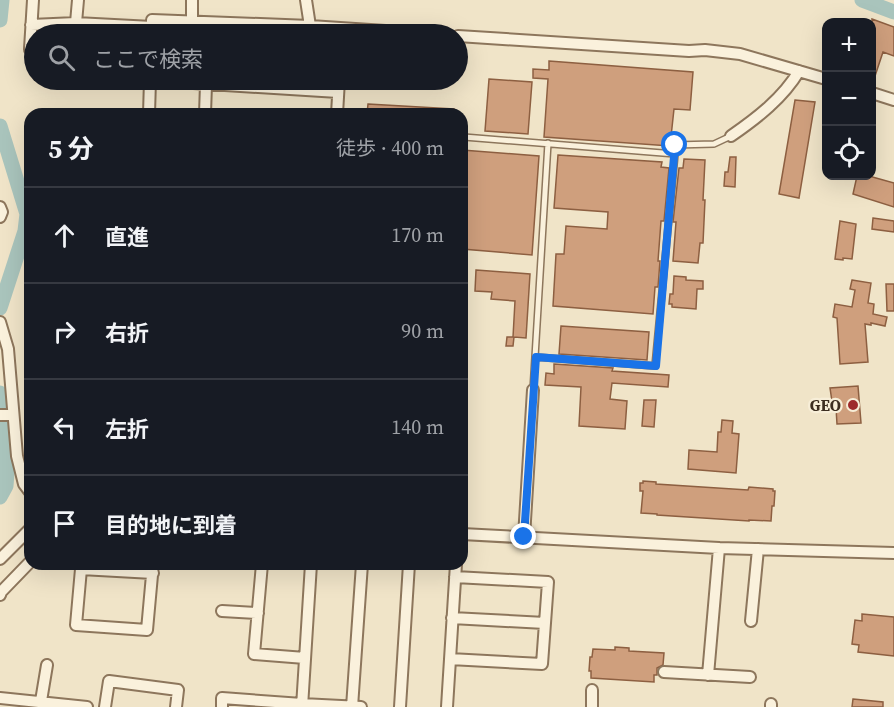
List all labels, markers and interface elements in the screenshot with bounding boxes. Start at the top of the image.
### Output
map controls [822,18,876,180]
button: + [822,18,876,72]
search box [24,24,468,90]
icon: search [45,41,78,74]
text: ここで検索 [93,44,203,74]
button: − [822,72,876,126]
button: locate [822,126,876,180]
text: 5 分 [48,131,94,167]
route start [661,131,687,157]
text: 徒歩 · 400 m [336,134,444,162]
icon: ahead [48,219,81,252]
text: 170 m [391,221,444,249]
text: 直進 [105,222,149,252]
icon: right [48,315,81,348]
text: 90 m [401,317,444,345]
text: 右折 [105,318,149,348]
place label: GEO [810,394,841,416]
marker: GEO [846,398,860,412]
icon: left [48,411,81,444]
text: 140 m [391,413,444,441]
text: 左折 [105,414,149,444]
icon: arrive [48,507,81,540]
text: 目的地に到着 [105,510,237,540]
route end [510,523,536,549]

